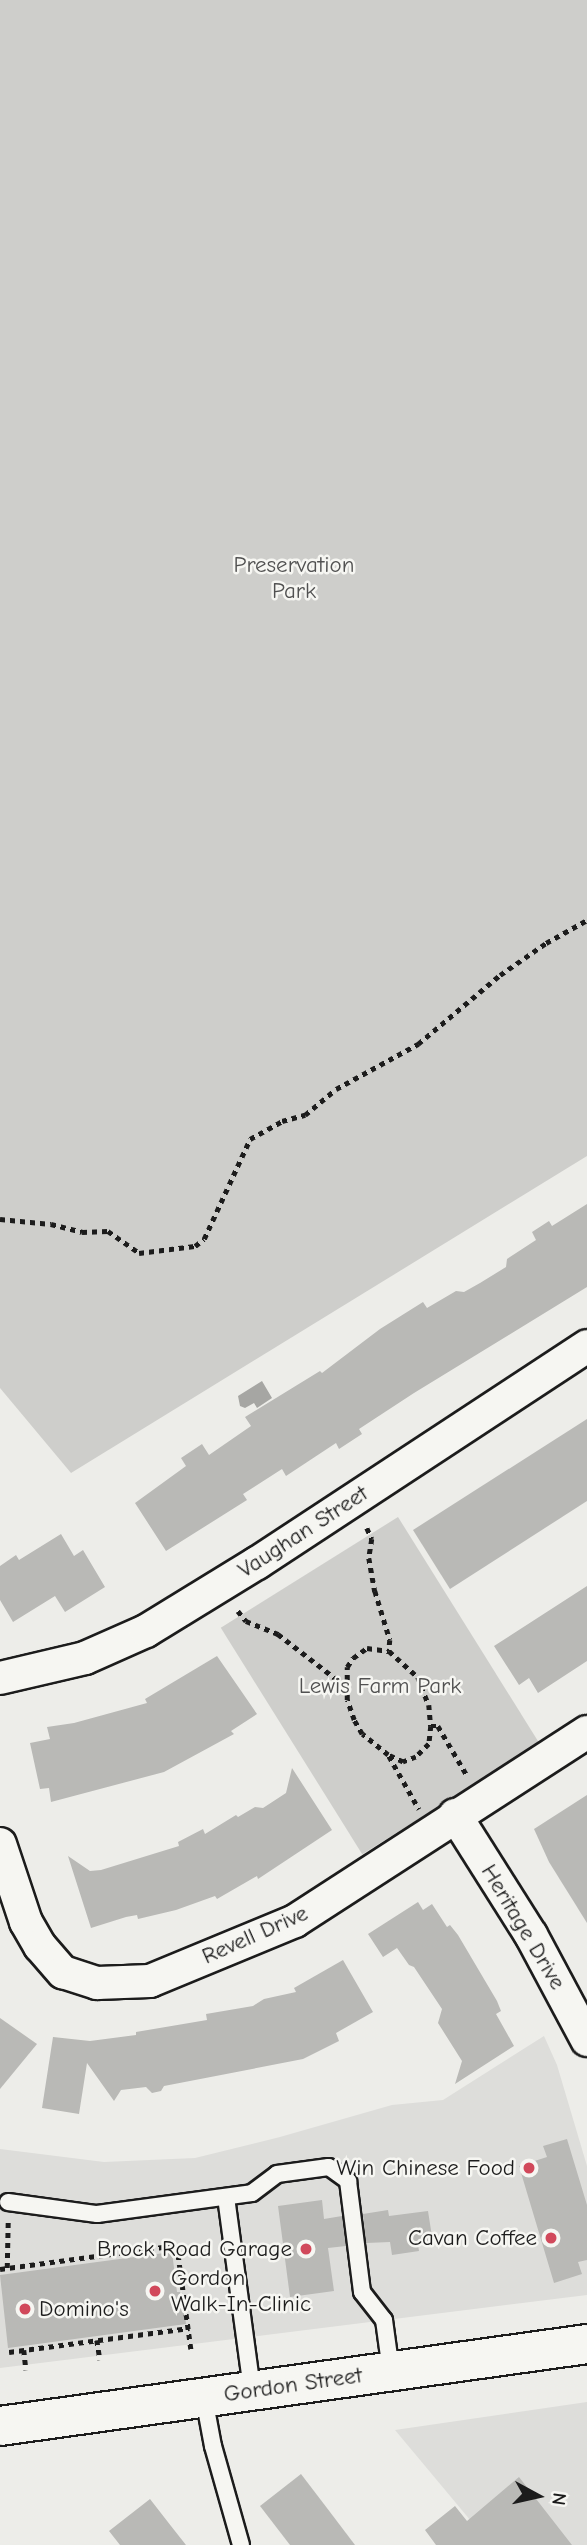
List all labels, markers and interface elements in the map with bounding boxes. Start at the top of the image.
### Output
park label: Preservation Park [234,551,354,605]
street label: Vaughan Street [233,1480,373,1584]
park label: Lewis Farm Park [299,1672,461,1700]
street label: Heritage Drive [475,1859,571,1995]
street label: Revell Drive [198,1899,312,1971]
place label: Win Chinese Food [336,2154,515,2182]
marker: Win Chinese Food [521,2160,537,2176]
place label: Cavan Coffee [408,2224,537,2252]
marker: Cavan Coffee [543,2230,559,2246]
place label: Brock Road Garage [97,2235,292,2263]
marker: Brock Road Garage [298,2241,314,2257]
place label: Gordon Walk-In-Clinic [171,2264,311,2318]
marker: Gordon Walk-In-Clinic [145,2281,165,2301]
place label: Domino's [39,2295,129,2323]
marker: Domino's [17,2301,33,2317]
street label: Gordon Street [222,2362,364,2408]
north arrow [503,2461,573,2531]
text: N [547,2491,571,2507]

